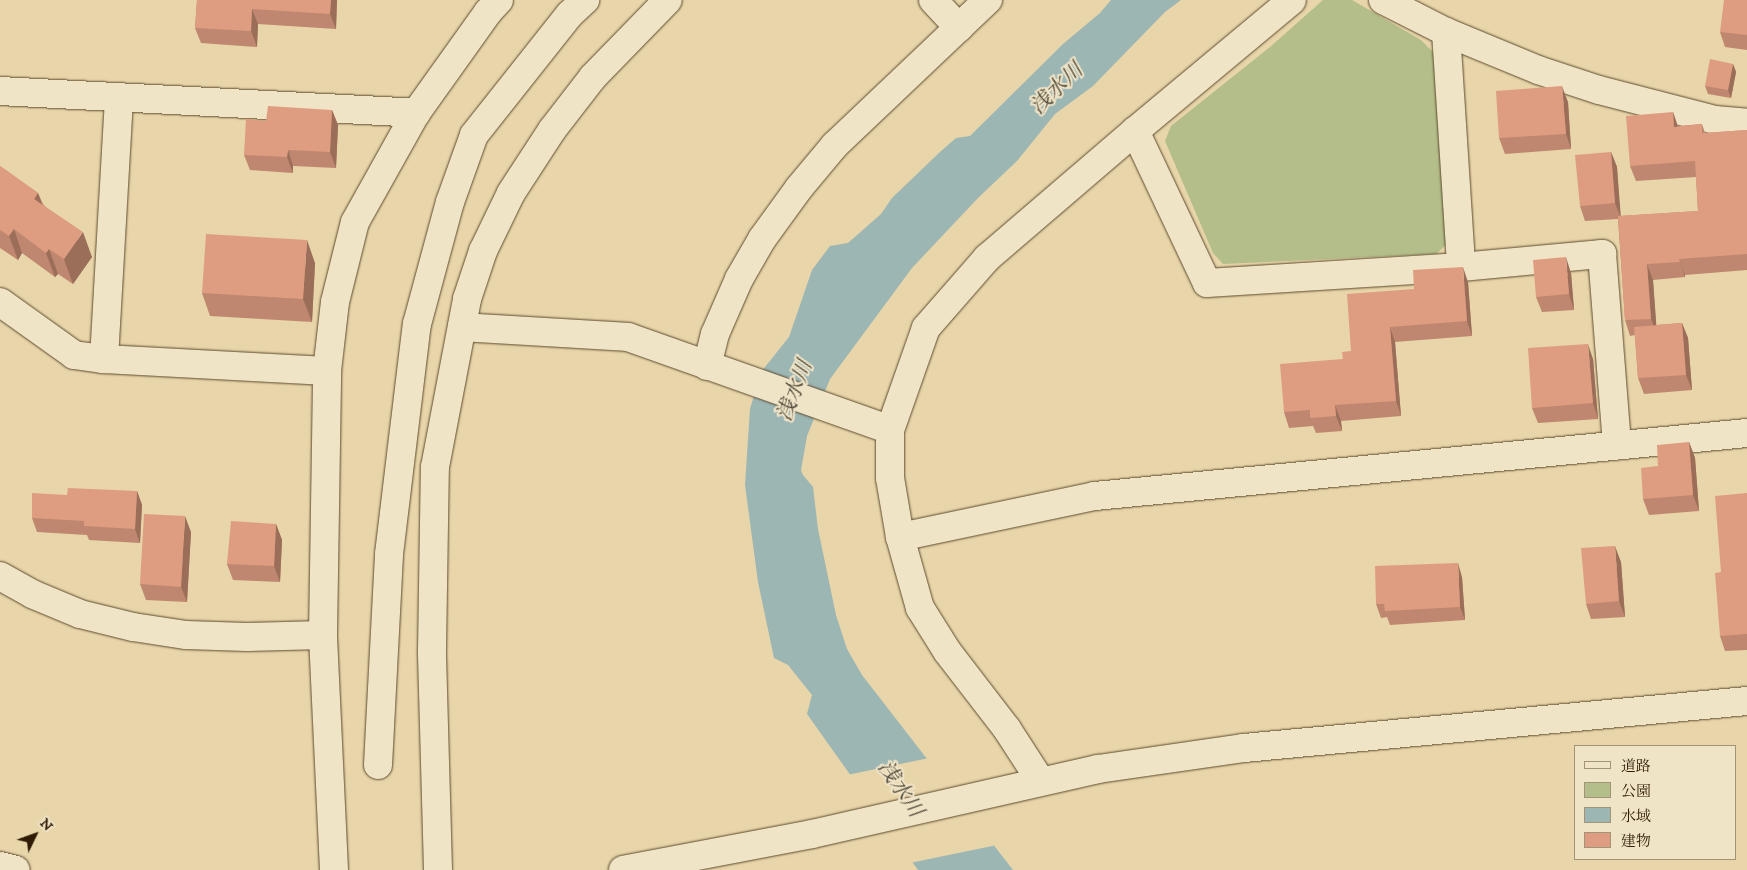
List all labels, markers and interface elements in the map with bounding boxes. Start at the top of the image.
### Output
water label: 浅水川 [1026,58,1088,120]
water label: 浅水川 [772,357,818,425]
legend [1574,745,1737,860]
water label: 浅水川 [872,756,928,822]
text: 道路 [1621,757,1651,776]
text: 公園 [1621,782,1651,801]
text: 水域 [1621,807,1651,826]
north arrow [10,810,60,860]
text: N [36,815,57,835]
text: 建物 [1621,832,1651,851]

